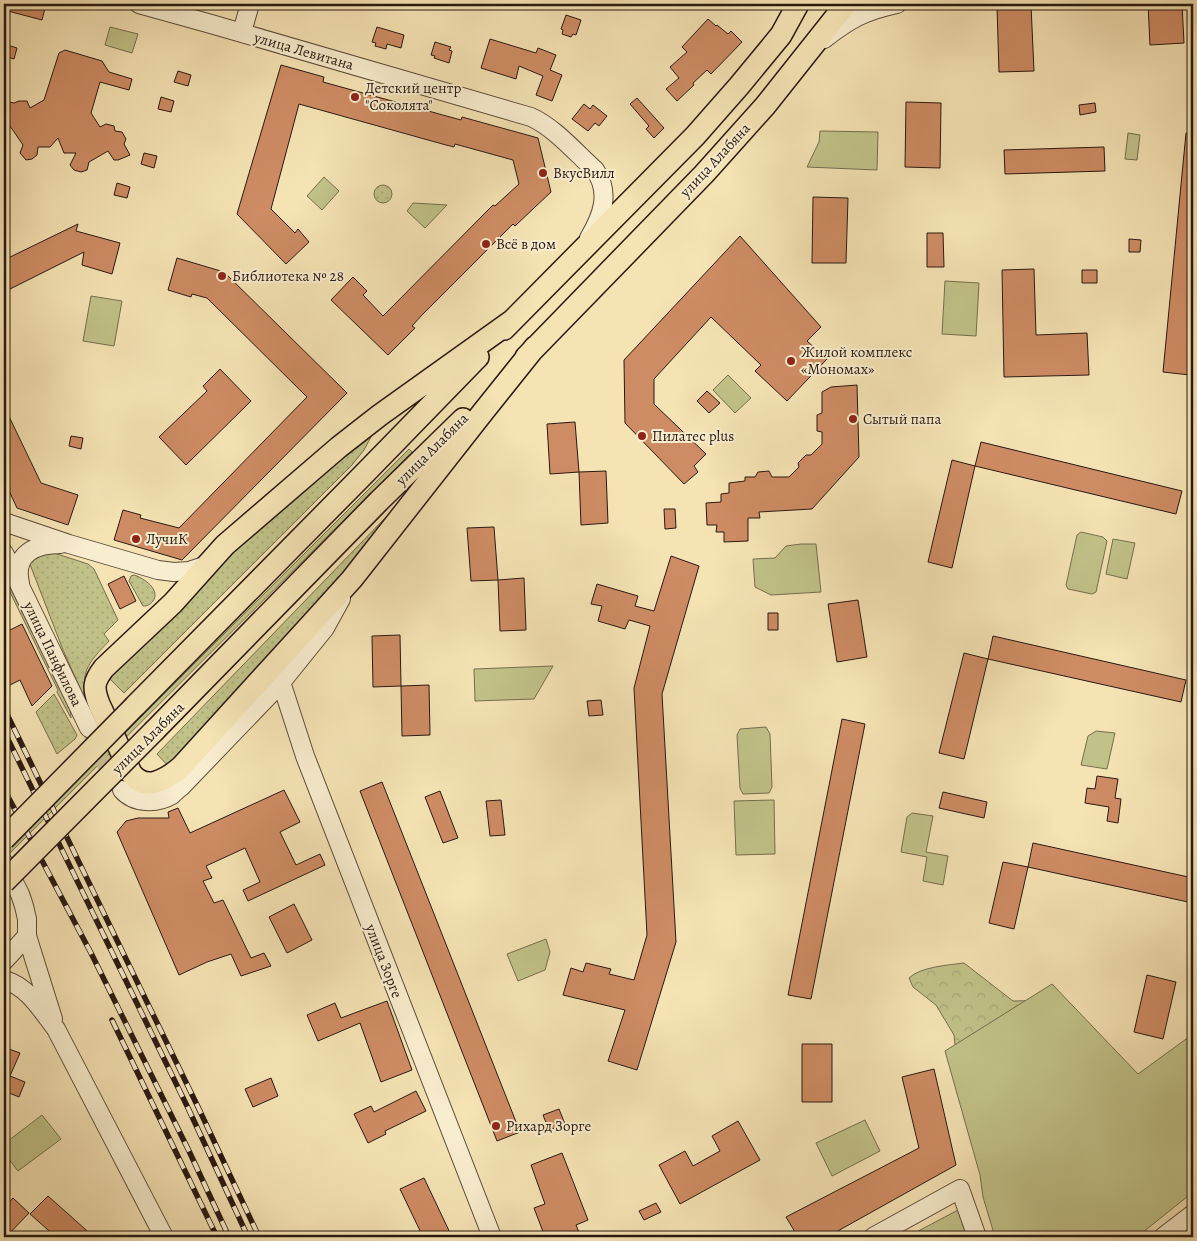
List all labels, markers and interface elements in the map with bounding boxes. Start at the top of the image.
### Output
street label: улица Левитана [251,27,356,75]
place label: Детский центр "Соколята" [365,78,461,115]
marker: Детский центр "Соколята" [349,91,361,103]
street label: улица Алабяна [675,118,755,202]
place label: ВкусВилл [553,163,615,183]
marker: ВкусВилл [537,167,549,179]
place label: Всё в дом [496,234,556,254]
marker: Всё в дом [480,238,492,250]
place label: Библиотека № 28 [232,266,344,286]
marker: Библиотека № 28 [216,270,228,282]
place label: Жилой комплекс «Мономах» [801,342,912,379]
marker: Жилой комплекс «Мономах» [785,355,797,367]
street label: улица Алабяна [391,408,473,490]
place label: Сытый папа [863,409,941,429]
marker: Сытый папа [847,413,859,425]
place label: Пилатес plus [652,426,734,446]
marker: Пилатес plus [636,430,648,442]
place label: ЛучиК [146,529,188,549]
marker: ЛучиК [130,533,142,545]
street label: улица Панфилова [19,597,87,710]
street label: улица Алабяна [107,697,189,779]
street label: улица Зорге [360,920,407,1001]
place label: Рихард Зорге [506,1116,592,1136]
marker: Рихард Зорге [490,1120,502,1132]

